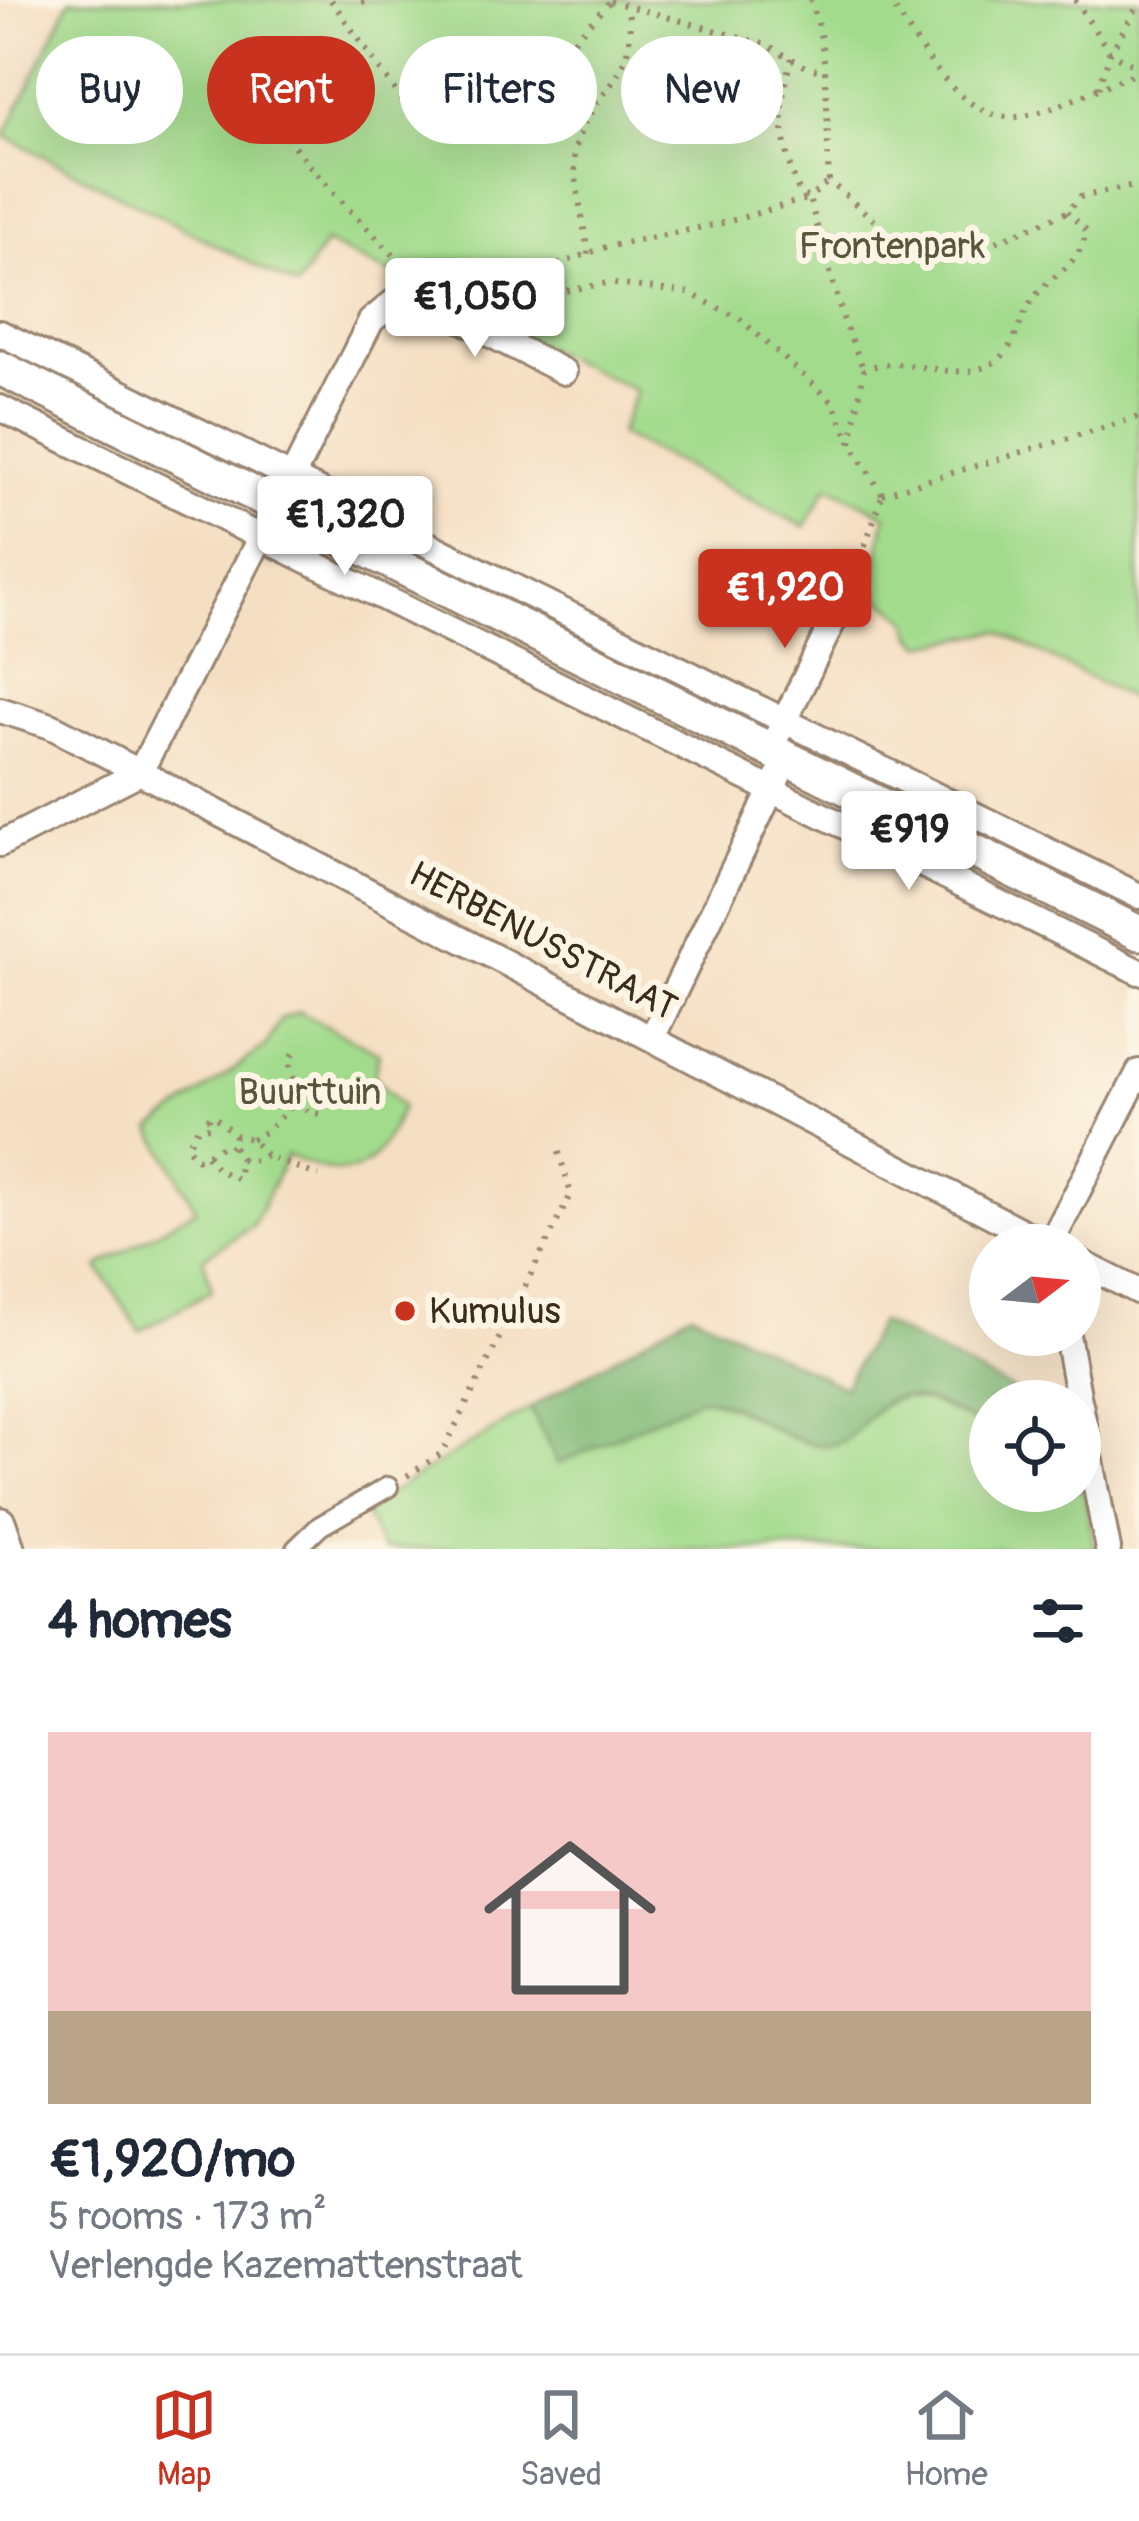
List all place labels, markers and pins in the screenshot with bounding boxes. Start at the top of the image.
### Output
pin: €1,050 [377,258,573,360]
pin: €1,320 [247,476,443,578]
pin: €1,920 [687,549,883,651]
pin: €919 [838,791,980,893]
place label: Kumulus [429,1289,561,1334]
marker: Kumulus [392,1298,418,1324]

